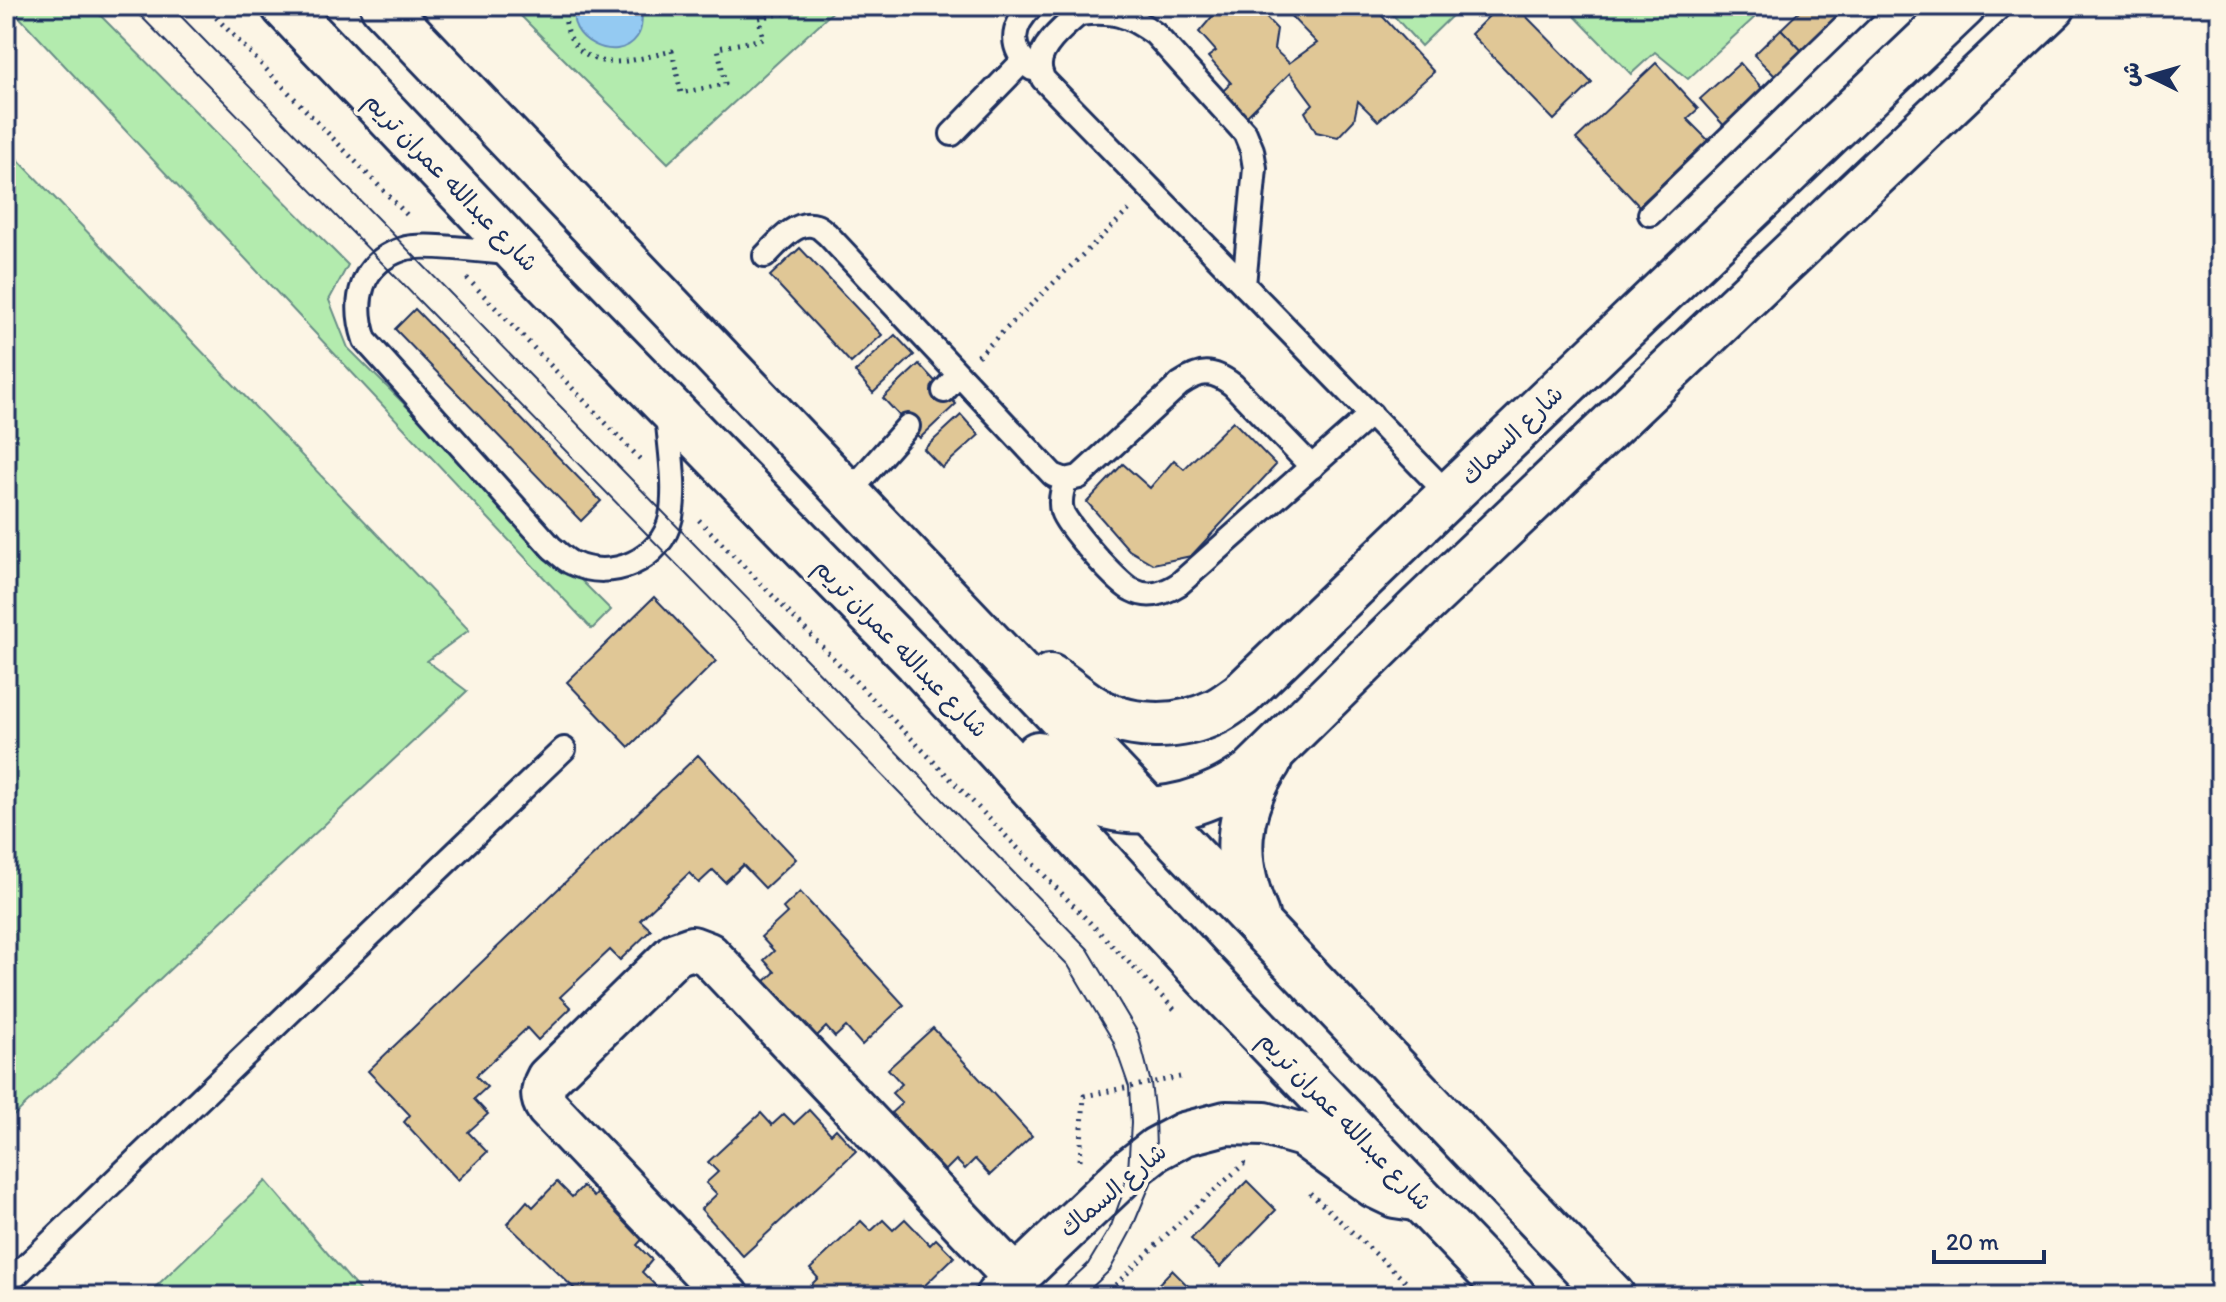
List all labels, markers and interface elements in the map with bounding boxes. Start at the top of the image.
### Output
north arrow [2110,36,2190,116]
text: ش [2116,61,2145,88]
street label: شارع عبدالله عمران تريم [356,86,544,280]
street label: شارع السماك [1454,379,1571,493]
street label: شارع عبدالله عمران تريم [806,552,994,746]
street label: شارع عبدالله عمران تريم [1250,1025,1438,1219]
street label: شارع السماك [1053,1136,1174,1245]
scale bar [1934,1214,2044,1264]
text: 20 m [1946,1227,1999,1256]

